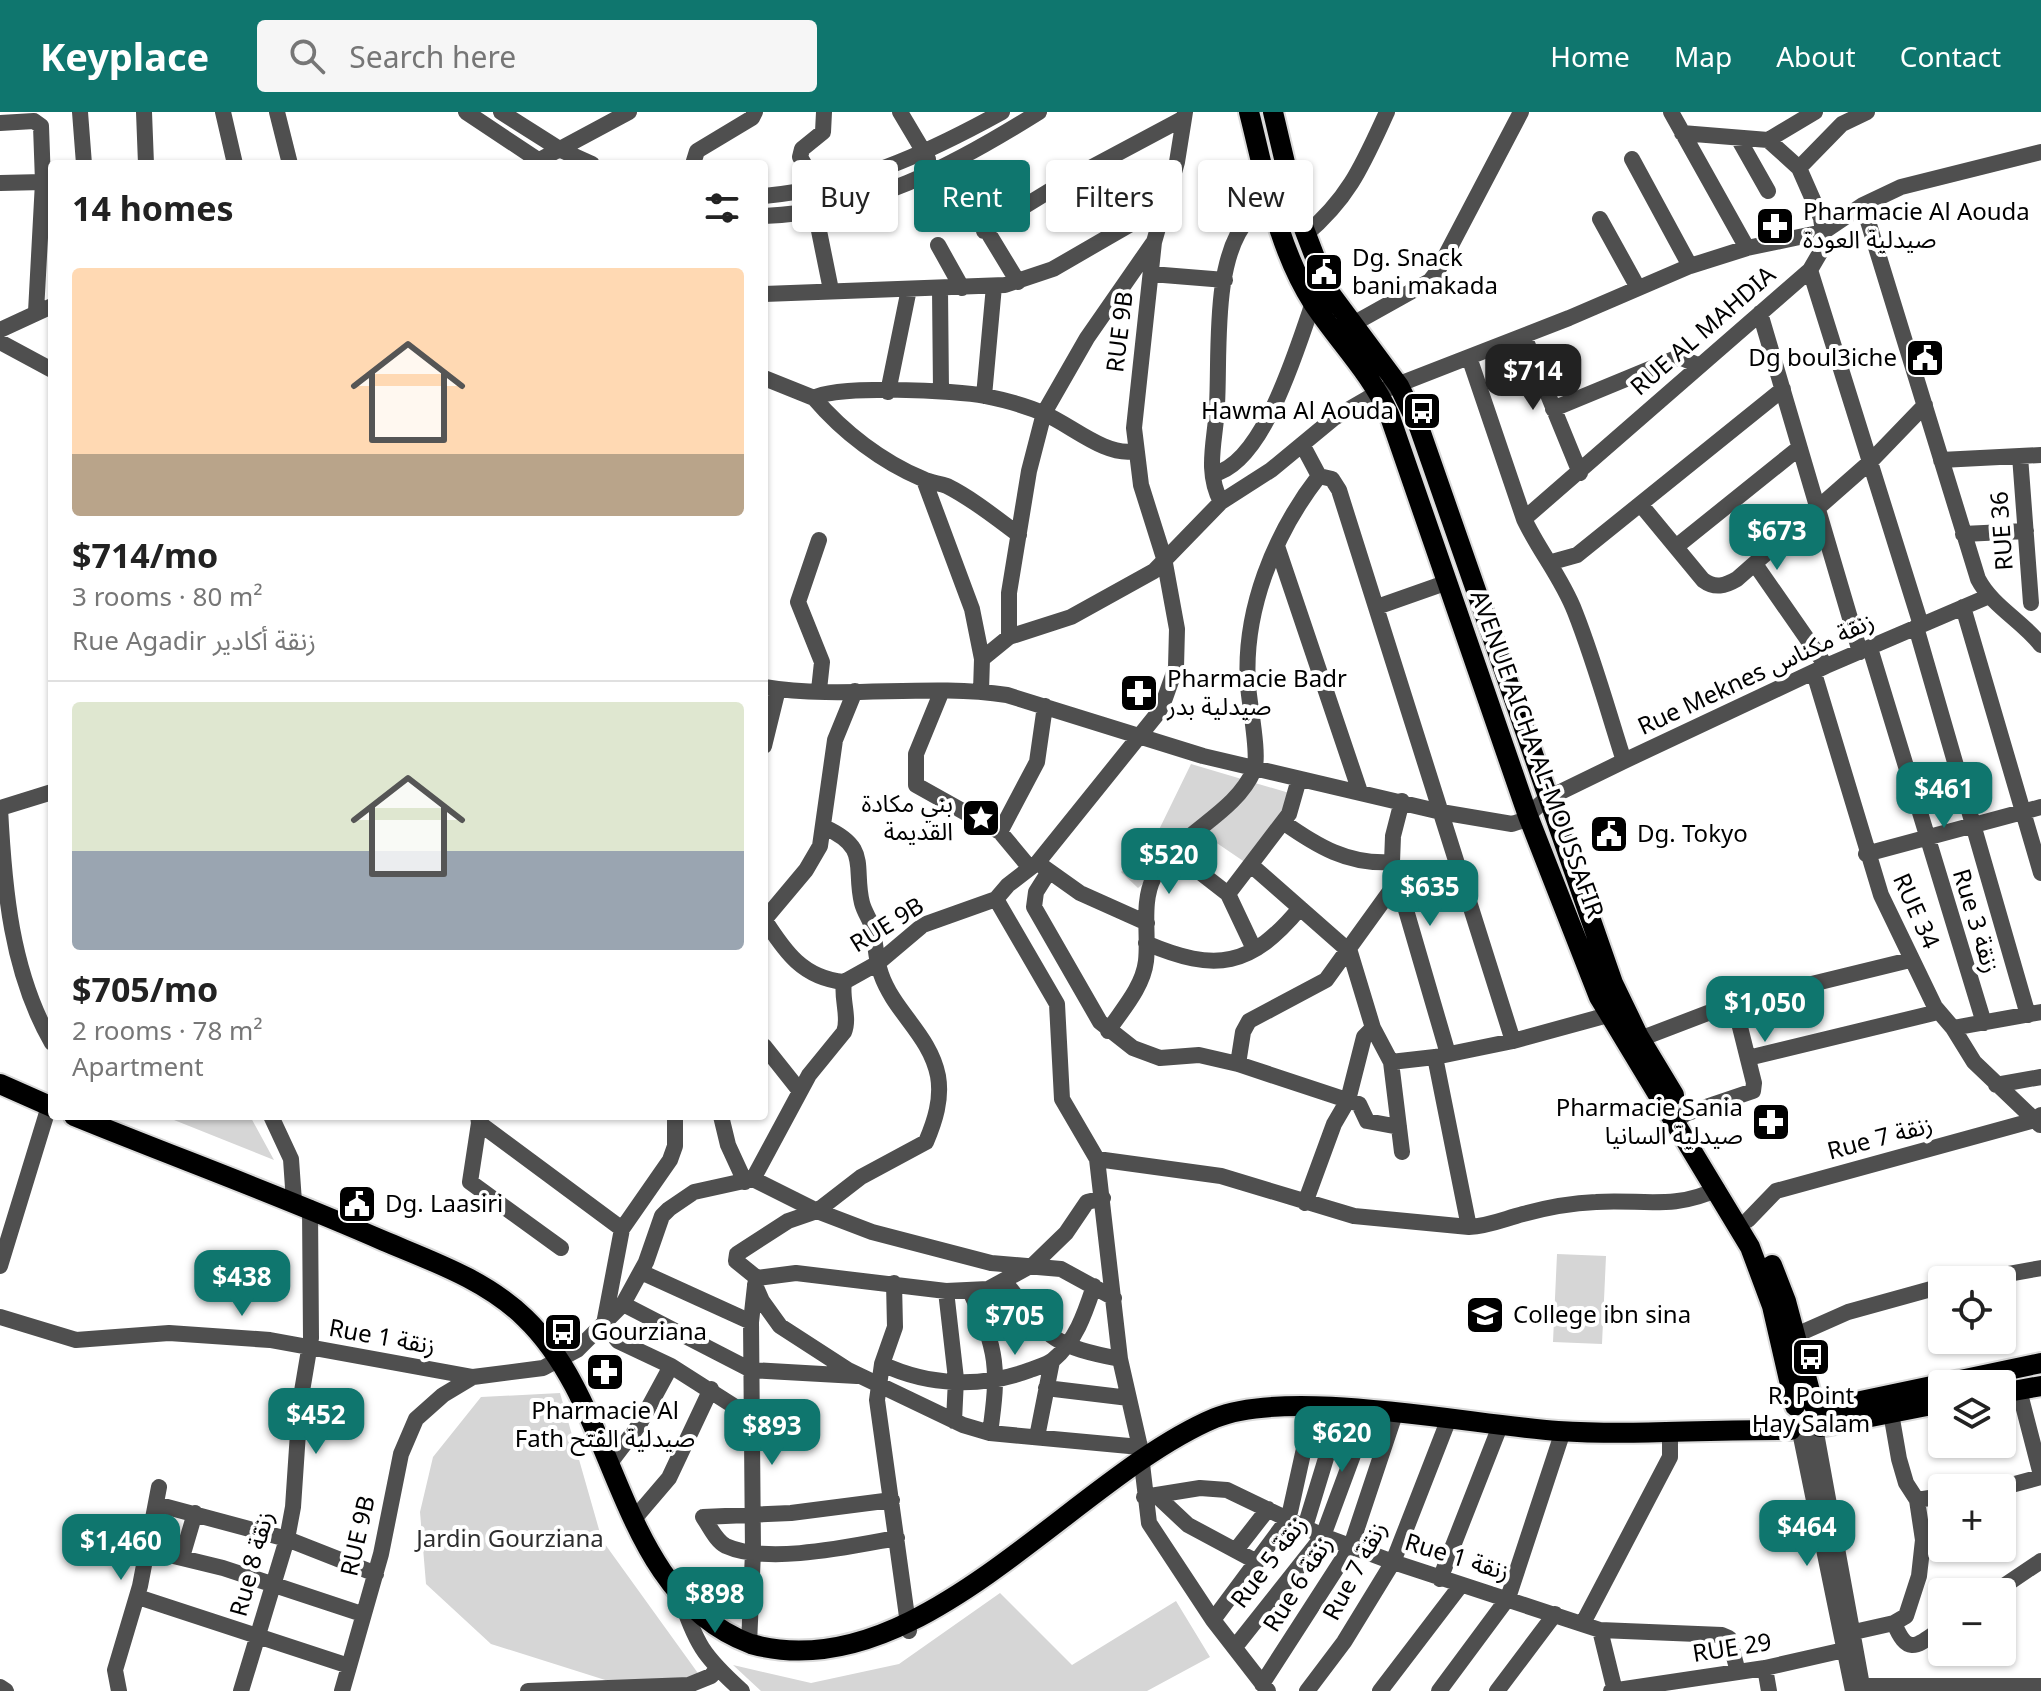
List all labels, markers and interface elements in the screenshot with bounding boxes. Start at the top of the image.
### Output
search box [257,20,817,92]
text: Keyplace [40,30,209,82]
icon: search [285,34,329,78]
text: Search here [349,36,516,77]
text: Home [1550,37,1630,75]
text: Map [1674,37,1732,75]
text: About [1776,37,1856,75]
text: Contact [1900,37,2001,75]
chip: Buy [792,160,898,232]
chip: Rent [914,160,1030,232]
chip: Filters [1046,160,1182,232]
chip: New [1198,160,1313,232]
text: 14 homes [72,185,234,231]
icon: filters [700,186,744,230]
place label: Pharmacie Al Aouda صيدلية العودة [1803,194,2030,255]
pharmacy icon: Pharmacie Al Aouda صيدلية العودة [1754,205,1796,247]
place label: Dg. Snack bani makada [1352,240,1498,301]
public building icon: Dg. Snack bani makada [1303,251,1345,293]
street label: RUE AL MAHDIA [1622,257,1782,402]
street label: RUE 9B [1097,289,1140,374]
icon: home [336,320,480,464]
public building icon: Dg boul3iche [1904,337,1946,379]
place label: Dg boul3iche [1748,340,1897,373]
pin: $714 [1486,344,1580,412]
text: $714 [1503,352,1563,388]
bus stop icon: Hawma Al Aouda [1401,390,1443,432]
place label: Hawma Al Aouda [1201,393,1394,426]
street label: RUE 36 [1981,490,2020,572]
pin: $673 [1730,504,1824,572]
text: $673 [1747,512,1807,548]
text: $714/mo [72,532,218,578]
text: 3 rooms · 80 m² [72,578,262,614]
street label: AVENUE AICHA AL-MOUSSAFIR [1464,585,1613,922]
street label: Rue Meknes زنقة مكناس [1632,603,1879,742]
text: Rue Agadir زنقة أكادير [72,622,316,658]
place label: Pharmacie Badr صيدلية بدر [1166,661,1347,722]
pharmacy icon: Pharmacie Badr صيدلية بدر [1118,672,1160,714]
icon: home [336,754,480,898]
pin: $461 [1897,762,1991,830]
text: $461 [1914,770,1974,806]
place label: بني مكادة القديمة [861,786,953,847]
place icon: بني مكادة القديمة [960,797,1002,839]
public building icon: Dg. Tokyo [1588,813,1630,855]
place label: Dg. Tokyo [1637,816,1748,849]
pin: $520 [1122,828,1216,896]
text: $520 [1139,836,1199,872]
pin: $635 [1383,860,1477,928]
street label: Rue 3 زنقة [1946,864,2009,977]
street label: RUE 34 [1886,867,1949,954]
text: $635 [1400,868,1460,904]
street label: RUE 9B [843,888,929,959]
text: $705/mo [72,966,218,1012]
pin: $1,050 [1700,976,1830,1044]
text: $1,050 [1724,984,1806,1020]
text: 2 rooms · 78 m² [72,1012,262,1048]
text: Apartment [72,1048,204,1084]
place label: Pharmacie Sania صيدلية السانيا [1556,1090,1743,1151]
pharmacy icon: Pharmacie Sania صيدلية السانيا [1750,1101,1792,1143]
street label: Rue 7 زنقة [1823,1107,1936,1166]
public building icon: Dg. Laasiri [336,1183,378,1225]
place label: Dg. Laasiri [385,1186,503,1219]
pin: $438 [195,1250,289,1318]
text: $438 [212,1258,272,1294]
map controls [1928,1266,2016,1666]
button: locate [1928,1266,2016,1354]
pin: $705 [968,1289,1062,1357]
school or university icon: College ibn sina [1464,1294,1506,1336]
text: $705 [985,1297,1045,1333]
place label: College ibn sina [1513,1297,1691,1330]
street label: Rue 1 زنقة [326,1310,438,1361]
bus stop icon: Gourziana [542,1311,584,1353]
place label: Gourziana [591,1314,707,1347]
bus stop icon: R. Point Hay Salam [1790,1336,1832,1378]
pharmacy icon: Pharmacie Al Fath صيدلية الفتح [584,1351,626,1393]
button: layers [1928,1370,2016,1458]
place label: R. Point Hay Salam [1752,1378,1870,1439]
pin: $452 [269,1388,363,1456]
place label: Pharmacie Al Fath صيدلية الفتح [515,1393,695,1456]
text: $452 [286,1396,346,1432]
pin: $893 [725,1399,819,1467]
pin: $620 [1295,1406,1389,1474]
text: $893 [742,1407,802,1443]
text: $620 [1312,1414,1372,1450]
button: + [1928,1474,2016,1562]
street label: RUE 9B [331,1492,382,1579]
pin: $464 [1760,1500,1854,1568]
street label: Rue 8 زنقة [221,1507,280,1620]
street label: Rue 5 زنقة [1222,1508,1313,1614]
text: $464 [1777,1508,1837,1544]
pin: $1,460 [56,1514,186,1582]
street label: Rue 7 زنقة [1314,1515,1394,1626]
park label: Jardin Gourziana [414,1521,604,1554]
text: $1,460 [80,1522,162,1558]
street label: Rue 1 زنقة [1401,1524,1514,1587]
street label: Rue 6 زنقة [1254,1529,1339,1638]
pin: $898 [668,1567,762,1635]
text: $898 [685,1575,745,1611]
button: − [1928,1578,2016,1666]
street label: RUE 29 [1690,1624,1774,1669]

